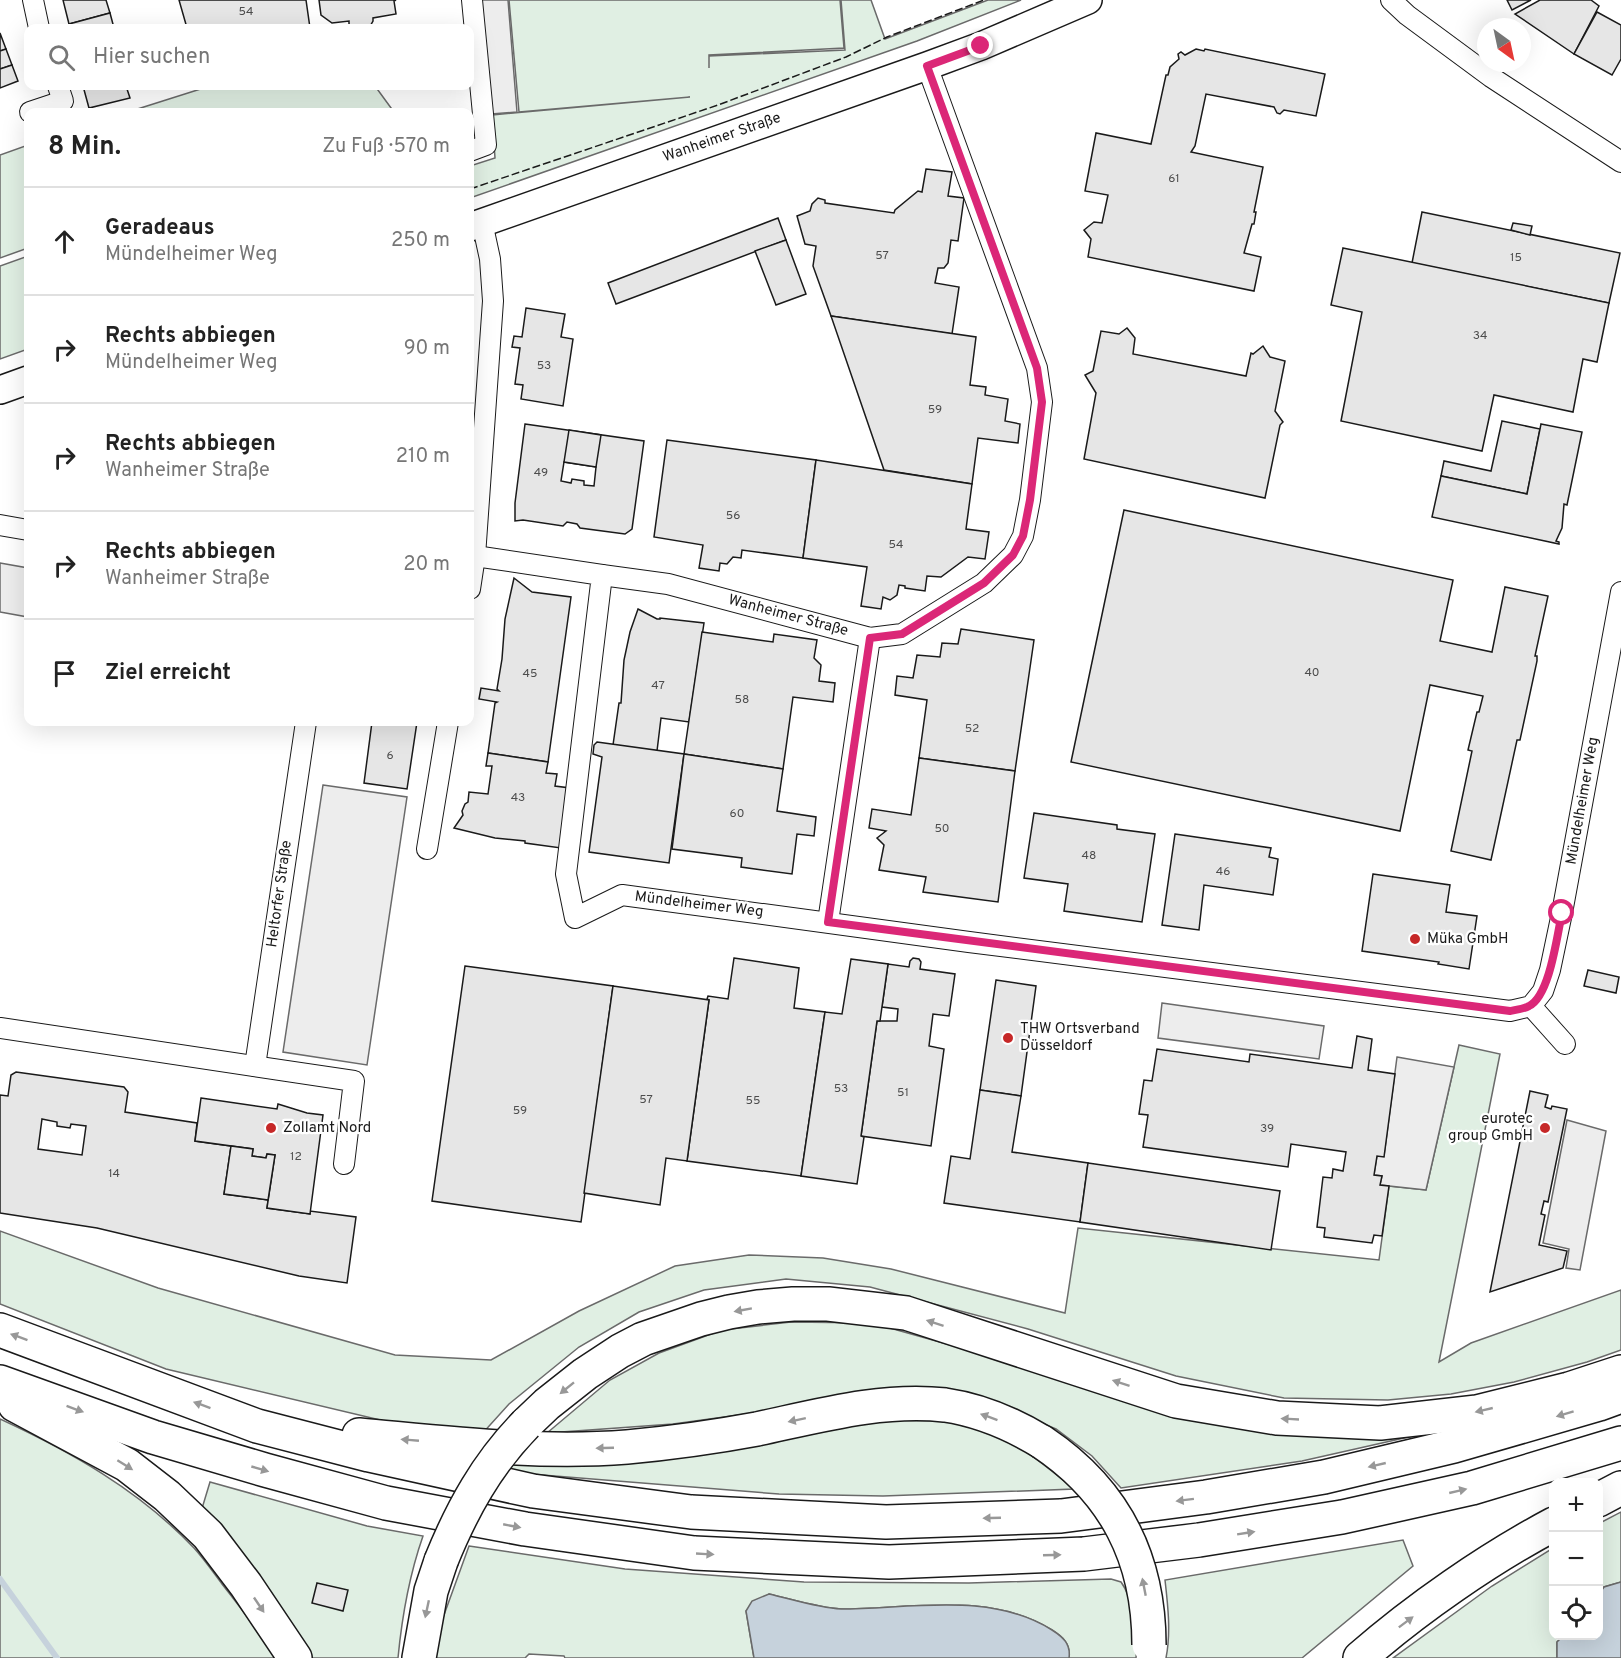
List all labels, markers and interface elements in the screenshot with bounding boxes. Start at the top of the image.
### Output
house number: 54 [238,4,254,20]
north arrow [1477,18,1531,72]
search box [24,24,474,90]
route end [967,32,993,58]
icon: search [45,41,78,74]
text: Hier suchen [93,44,210,71]
street label: Wanheimer Straße [661,109,783,167]
text: 8 Min. [48,131,121,164]
text: Zu Fuß · 570 m [322,134,450,160]
house number: 61 [1168,171,1180,187]
text: Geradeaus [105,215,215,242]
icon: ahead [48,225,81,258]
text: 250 m [391,228,450,254]
text: Mündelheimer Weg [105,242,278,268]
house number: 57 [875,248,889,264]
house number: 15 [1510,250,1522,266]
text: Rechts abbiegen [105,323,276,350]
house number: 34 [1473,328,1487,344]
icon: right [48,333,81,366]
text: 90 m [404,336,450,362]
text: Mündelheimer Weg [105,350,278,376]
house number: 53 [537,358,551,374]
house number: 59 [928,402,942,418]
text: Rechts abbiegen [105,431,276,458]
icon: right [48,441,81,474]
text: 210 m [396,444,450,470]
text: Wanheimer Straße [105,458,270,484]
house number: 49 [534,465,548,481]
house number: 56 [726,508,740,524]
house number: 54 [888,537,904,553]
text: Rechts abbiegen [105,539,276,566]
icon: right [48,549,81,582]
text: 20 m [403,552,450,578]
text: Wanheimer Straße [105,566,270,592]
street label: Wanheimer Straße [726,591,850,641]
icon: arrive [48,657,81,690]
text: Ziel erreicht [105,660,231,687]
house number: 40 [1304,665,1320,681]
house number: 45 [523,666,537,682]
house number: 47 [651,678,665,694]
house number: 58 [735,692,749,708]
house number: 52 [965,721,979,737]
street label: Mündelheimer Weg [1562,736,1604,866]
house number: 6 [386,748,394,764]
house number: 43 [511,790,525,806]
house number: 60 [730,806,744,822]
house number: 50 [934,821,950,837]
street label: Heltorfer Straße [263,839,297,949]
house number: 48 [1082,848,1096,864]
house number: 46 [1216,864,1230,880]
street label: Mündelheimer Weg [634,888,764,922]
route start [1548,899,1574,925]
place label: Müka GmbH [1427,930,1508,949]
marker: Müka GmbH [1408,932,1422,946]
place label: THW Ortsverband Düsseldorf [1020,1020,1140,1056]
marker: THW Ortsverband Düsseldorf [1001,1031,1015,1045]
house number: 53 [834,1081,848,1097]
house number: 51 [897,1085,909,1101]
house number: 57 [639,1092,653,1108]
house number: 55 [746,1093,760,1109]
house number: 59 [513,1103,527,1119]
place label: eurotec group GmbH [1448,1110,1533,1146]
place label: Zollamt Nord [283,1119,371,1138]
marker: Zollamt Nord [264,1121,278,1135]
house number: 39 [1260,1121,1274,1137]
marker: eurotec group GmbH [1538,1121,1552,1135]
house number: 12 [290,1149,302,1165]
house number: 14 [108,1166,120,1182]
one-way arrow [733,1305,752,1314]
one-way arrow [926,1318,944,1327]
one-way arrow [10,1332,28,1342]
one-way arrow [1112,1378,1130,1388]
one-way arrow [559,1381,574,1393]
one-way arrow [193,1400,211,1410]
one-way arrow [66,1405,84,1415]
one-way arrow [1474,1406,1493,1415]
one-way arrow [1556,1410,1574,1419]
one-way arrow [980,1412,998,1422]
one-way arrow [1280,1414,1299,1423]
one-way arrow [788,1416,807,1425]
one-way arrow [400,1435,419,1445]
one-way arrow [595,1444,614,1453]
one-way arrow [117,1460,134,1471]
one-way arrow [1368,1460,1386,1470]
one-way arrow [251,1465,269,1474]
map controls [1549,1478,1603,1640]
button: + [1549,1478,1603,1532]
one-way arrow [1448,1486,1467,1495]
one-way arrow [1176,1495,1195,1504]
one-way arrow [982,1514,1001,1523]
one-way arrow [502,1522,521,1531]
one-way arrow [1236,1528,1255,1537]
button: − [1549,1532,1603,1586]
one-way arrow [695,1549,714,1558]
one-way arrow [1043,1550,1062,1559]
one-way arrow [1139,1578,1148,1597]
button: locate [1549,1586,1603,1640]
one-way arrow [253,1597,264,1613]
one-way arrow [422,1599,431,1618]
one-way arrow [1398,1616,1413,1628]

